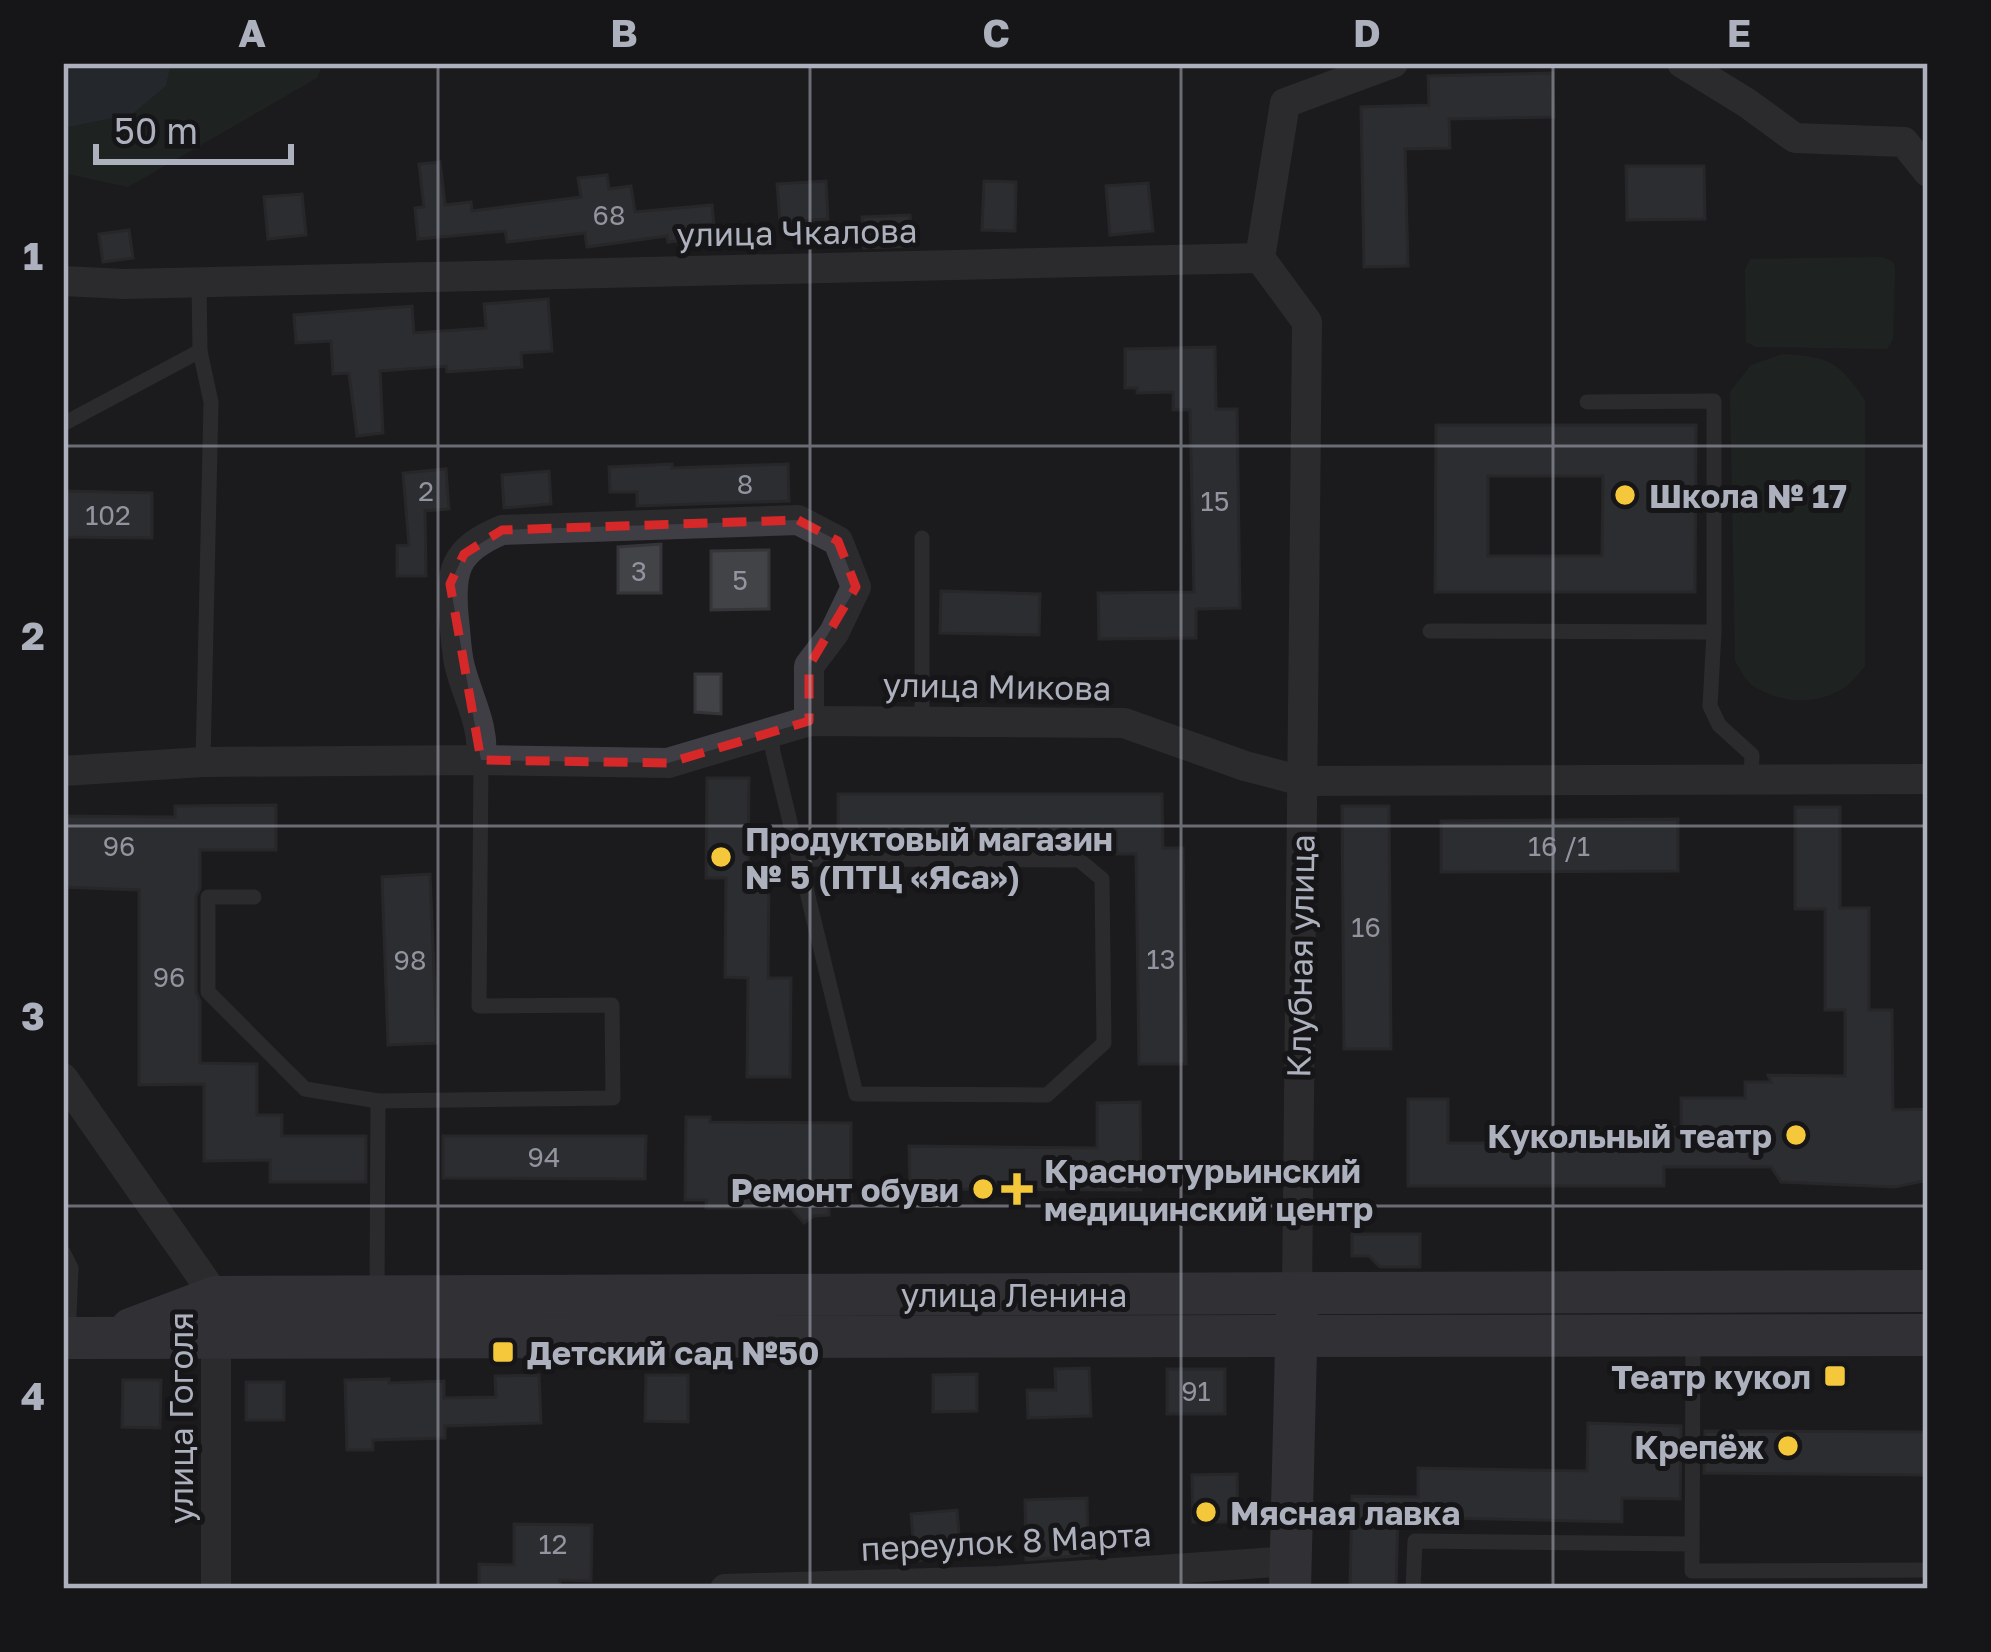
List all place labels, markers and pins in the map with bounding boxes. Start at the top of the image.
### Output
place label: Школа № 17 [1649,476,1847,515]
marker: Школа № 17 [1612,482,1638,508]
place label: Продуктовый магазин № 5 (ПТЦ «Яса») [745,819,1113,896]
marker: Продуктовый магазин № 5 (ПТЦ «Яса») [708,844,734,870]
place label: Кукольный театр [1487,1116,1772,1155]
marker: Кукольный театр [1783,1122,1809,1148]
place label: Краснотурьинский медицинский центр [1044,1151,1373,1228]
place label: Ремонт обуви [730,1170,959,1209]
marker: Краснотурьинский медицинский центр [1001,1173,1033,1205]
marker: Ремонт обуви [970,1176,996,1202]
place label: Детский сад №50 [527,1333,820,1372]
marker: Детский сад №50 [490,1339,516,1365]
place label: Театр кукол [1611,1357,1811,1396]
marker: Театр кукол [1822,1363,1848,1389]
place label: Крепёж [1634,1427,1764,1466]
marker: Крепёж [1775,1433,1801,1459]
place label: Мясная лавка [1230,1493,1460,1532]
marker: Мясная лавка [1193,1499,1219,1525]

